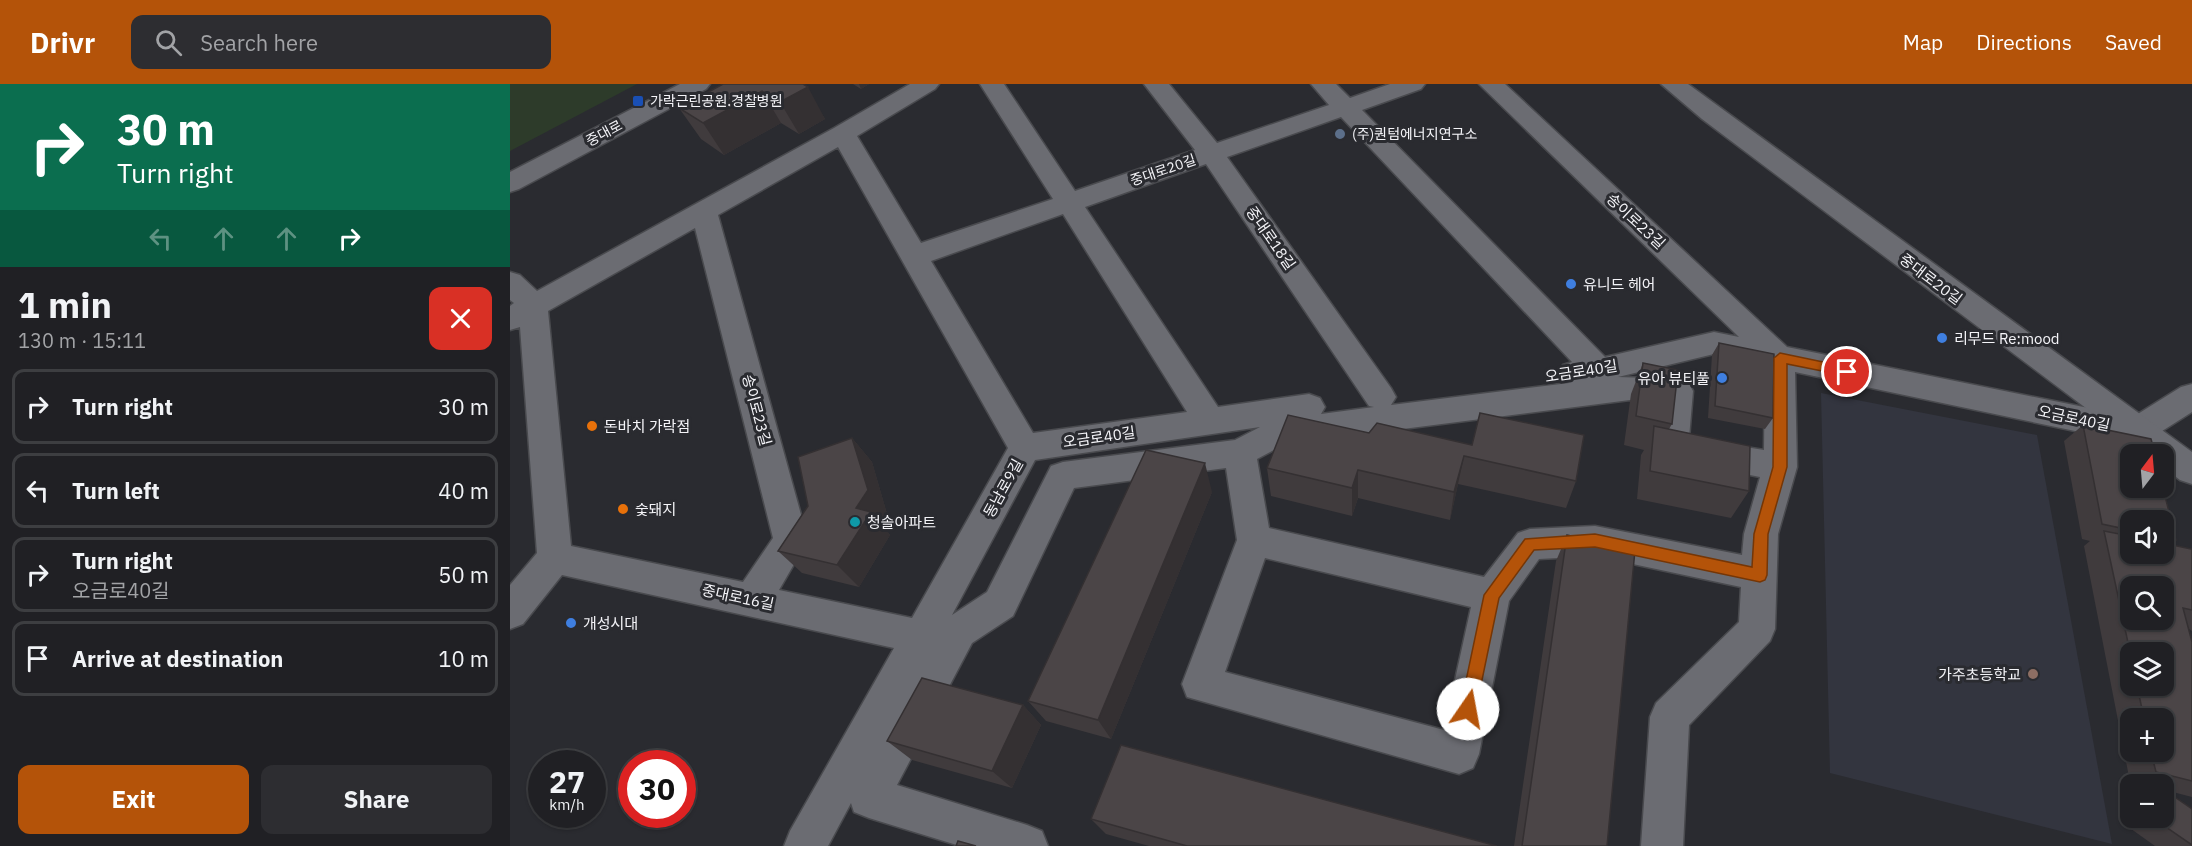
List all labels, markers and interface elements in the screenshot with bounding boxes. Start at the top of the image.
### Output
search box [131,15,551,69]
text: Drivr [30,24,95,61]
icon: search [152,26,185,59]
text: Search here [200,28,318,57]
text: Map [1903,28,1943,56]
text: Directions [1976,28,2072,56]
text: Saved [2105,28,2162,56]
place label: 가락근린공원.경찰병원 [650,92,783,110]
marker: 가락근린공원.경찰병원 [631,94,645,108]
text: 30 m [117,102,215,157]
icon: right [18,108,96,186]
street label: 중대로 [583,116,625,150]
place label: (주)퀀텀에너지연구소 [1352,125,1477,143]
marker: (주)퀀텀에너지연구소 [1333,127,1347,141]
street label: 중대로20길 [1128,150,1198,190]
text: Turn right [117,155,234,190]
street label: 송이로23길 [1603,189,1669,253]
street label: 중대로18길 [1242,203,1300,273]
icon: left [144,222,177,255]
icon: ahead [207,222,240,255]
icon: ahead [270,222,303,255]
icon: right [333,222,366,255]
street label: 중대로20길 [1896,249,1966,309]
place label: 유니드 헤어 [1583,275,1656,294]
marker: 유니드 헤어 [1564,277,1578,291]
text: 1 min [18,281,112,328]
button: close [429,287,492,350]
text: 130 m · 15:11 [18,327,146,354]
place label: 리무드 Re:mood [1954,329,2060,348]
marker: 리무드 Re:mood [1935,331,1949,345]
pin [1821,346,1872,397]
icon: arrive [1830,355,1863,388]
street label: 오금로40길 [1543,356,1619,386]
place label: 유아 뷰티풀 [1637,369,1710,388]
marker: 유아 뷰티풀 [1715,371,1729,385]
street label: 송이로23길 [738,372,776,448]
icon: right [21,390,54,423]
text: Turn right [72,392,173,421]
text: 30 m [438,392,489,421]
street label: 오금로40길 [2036,401,2112,435]
place label: 돈바치 가락점 [604,417,690,436]
marker: 돈바치 가락점 [585,419,599,433]
street label: 오금로40길 [1061,422,1137,452]
north arrow [2120,444,2174,498]
map controls [2120,444,2174,828]
street label: 동남로9길 [979,455,1027,521]
icon: left [21,474,54,507]
text: Turn left [72,476,160,505]
text: 40 m [438,476,489,505]
place label: 숯돼지 [635,500,676,519]
marker: 숯돼지 [616,502,630,516]
button: sound [2120,510,2174,564]
place label: 청솔아파트 [867,513,936,532]
marker: 청솔아파트 [848,515,862,529]
text: Turn right [72,546,173,575]
icon: right [21,558,54,591]
text: 50 m [438,560,489,589]
button: search [2120,576,2174,630]
text: 오금로40길 [72,577,170,604]
street label: 중대로16길 [700,580,776,614]
place label: 개성시대 [583,614,638,633]
marker: 개성시대 [564,616,578,630]
icon: arrive [21,642,54,675]
button: layers [2120,642,2174,696]
text: Arrive at destination [72,644,283,673]
text: 10 m [438,644,489,673]
place label: 가주초등학교 [1938,665,2021,684]
marker: 가주초등학교 [2026,667,2040,681]
position arrow [1436,677,1500,741]
button: + [2120,708,2174,762]
speed limit sign: 30 [618,750,696,828]
text: 27 [549,762,585,801]
button: Exit [18,765,249,834]
button: Share [261,765,492,834]
button: − [2120,774,2174,828]
text: km/h [549,795,585,814]

